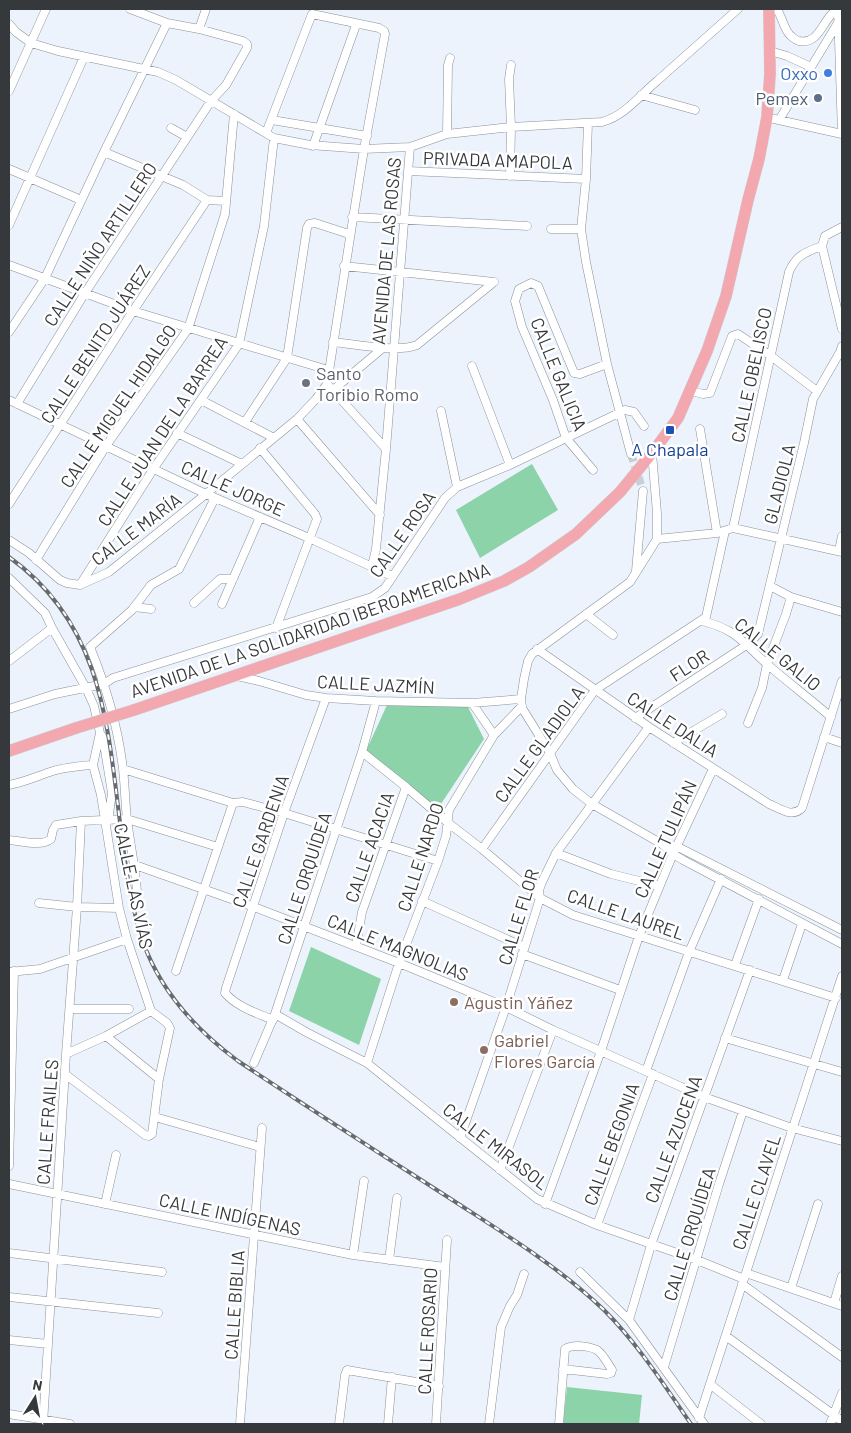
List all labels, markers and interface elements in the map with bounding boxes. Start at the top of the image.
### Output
place label: Oxxo [780,62,818,84]
marker: Oxxo [822,67,834,79]
place label: Pemex [755,87,808,109]
marker: Pemex [812,92,824,104]
street label: PRIVADA AMAPOLA [423,146,573,174]
street label: AVENIDA DE LAS ROSAS [367,156,405,346]
street label: CALLE NIÑO ARTILLERO [39,158,161,330]
street label: CALLE BENITO JUÁREZ [36,261,154,427]
street label: CALLE OBELISCO [726,305,776,445]
street label: CALLE GALICIA [526,314,592,434]
street label: CALLE MIGUEL HIDALGO [55,320,181,492]
street label: CALLE JUAN DE LA BARREA [92,332,232,530]
place label: Santo Toribio Romo [316,362,419,405]
marker: Santo Toribio Romo [300,377,312,389]
marker: A Chapala [664,424,676,436]
place label: A Chapala [632,438,708,460]
street label: GLADIOLA [758,442,800,526]
street label: CALLE JORGE [178,455,288,521]
street label: CALLE ROSA [364,487,440,581]
street label: CALLE MARÍA [87,488,185,570]
street label: AVENIDA DE LA SOLIDARIDAD IBEROAMERICANA [127,558,493,702]
street label: CALLE GALIO [730,612,826,696]
street label: FLOR [665,644,713,686]
street label: CALLE JAZMÍN [317,670,435,698]
street label: CALLE GLADIOLA [489,681,589,807]
street label: CALLE DALIA [623,686,723,762]
street label: CALLE GARDENIA [227,771,293,911]
street label: CALLE TULIPÁN [629,777,701,901]
street label: CALLE ACACIA [340,789,398,905]
street label: CALLE NARDO [392,800,448,914]
street label: CALLE ORQUÍDEA [272,809,336,947]
street label: CALLE LAS VÍAS [110,821,158,951]
street label: CALLE FLOR [493,866,543,968]
street label: CALLE LAUREL [565,884,687,944]
street label: CALLE MAGNOLIAS [324,909,472,985]
place label: Agustin Yáñez [464,991,573,1013]
marker: Agustin Yáñez [448,996,460,1008]
place label: Gabriel Flores García [494,1029,595,1072]
marker: Gabriel Flores García [478,1044,490,1056]
street label: CALLE FRAILES [32,1058,62,1186]
street label: CALLE AZUCENA [640,1072,706,1206]
street label: CALLE BEGONIA [579,1080,643,1208]
street label: CALLE MIRASOL [439,1098,553,1194]
street label: CALLE CLAVEL [727,1131,785,1253]
street label: CALLE ORQUÍDEA [658,1164,720,1303]
street label: CALLE INDÍGENAS [157,1188,303,1240]
street label: CALLE BIBLIA [219,1249,249,1361]
street label: CALLE ROSARIO [413,1267,441,1395]
north arrow [10,1373,60,1423]
text: N [31,1376,44,1394]

